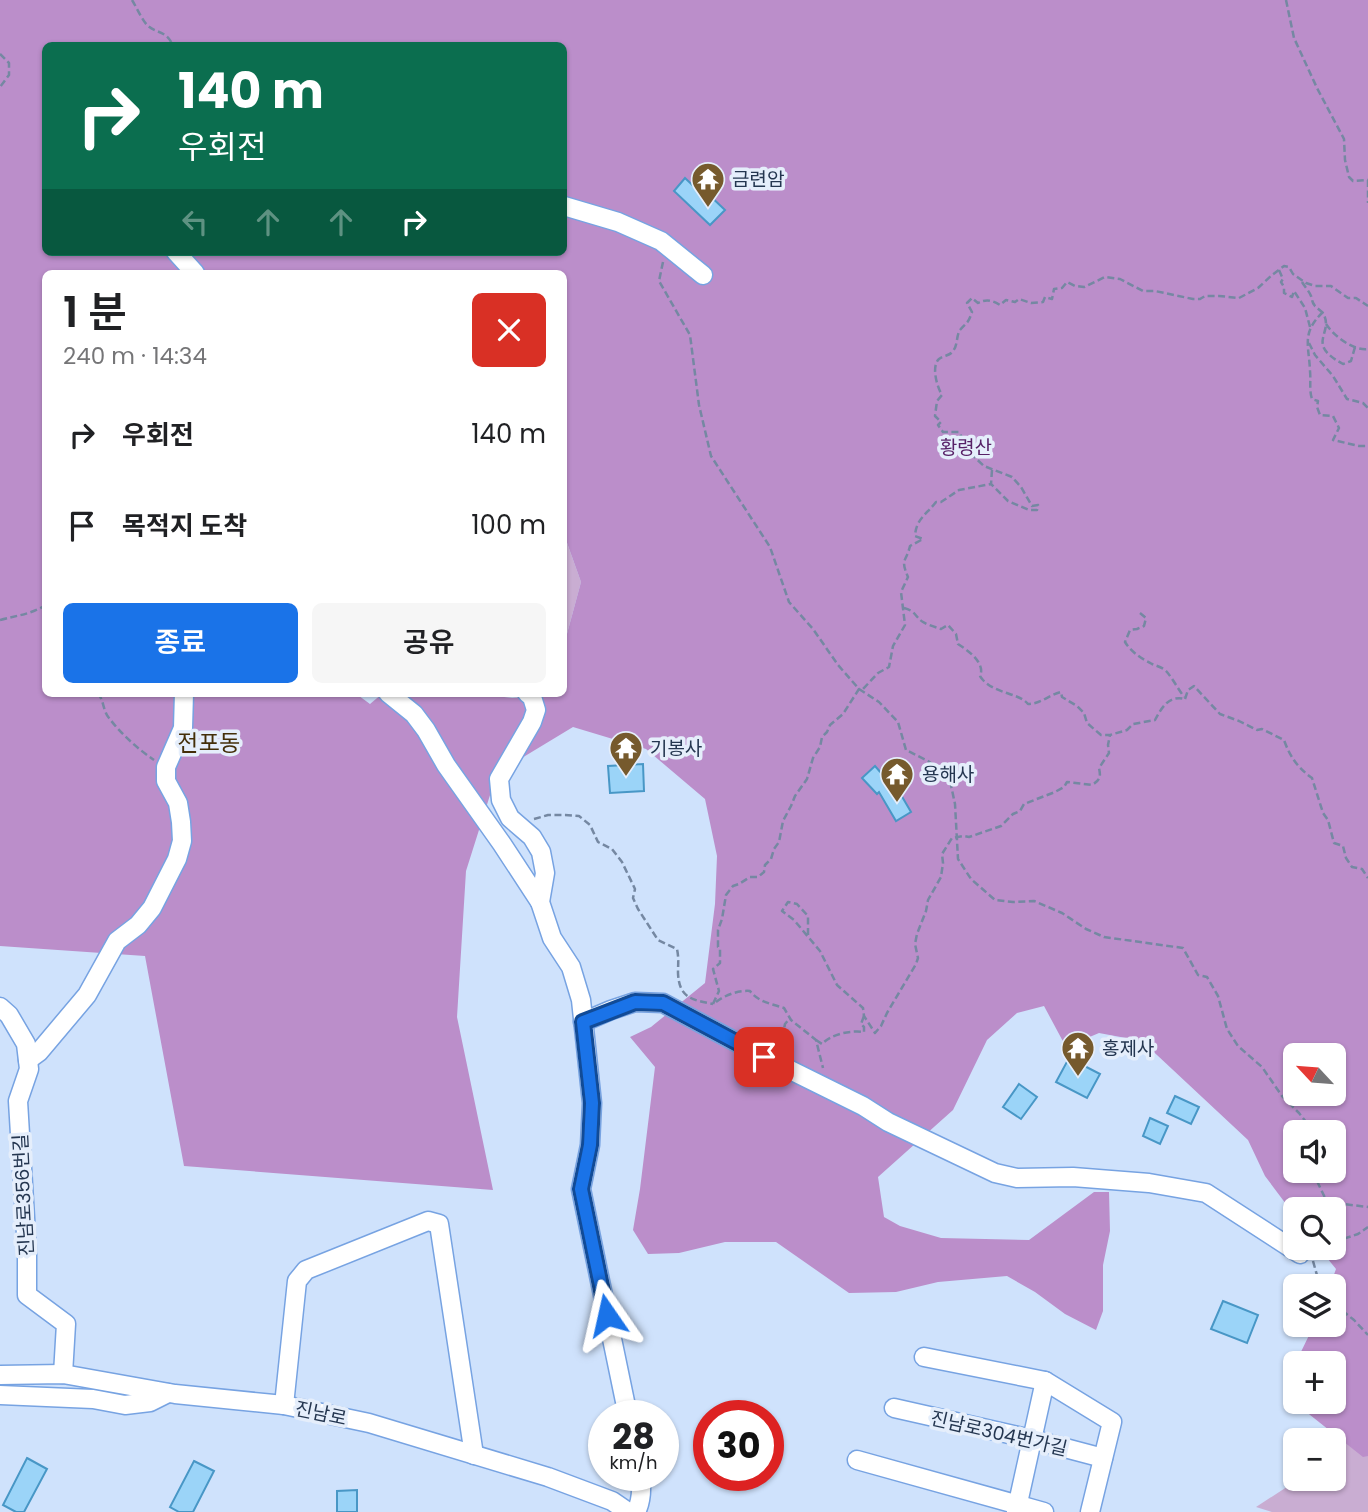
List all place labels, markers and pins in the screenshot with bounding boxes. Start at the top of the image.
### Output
temple icon: 금련암 [689,160,727,209]
place label: 금련암 [732,166,785,193]
temple icon: 기봉사 [607,729,645,778]
place label: 기봉사 [650,735,702,762]
temple icon: 용해사 [878,755,916,804]
place label: 용해사 [922,761,974,788]
pin [734,1027,794,1087]
temple icon: 홍제사 [1059,1029,1097,1078]
place label: 홍제사 [1102,1035,1154,1062]

